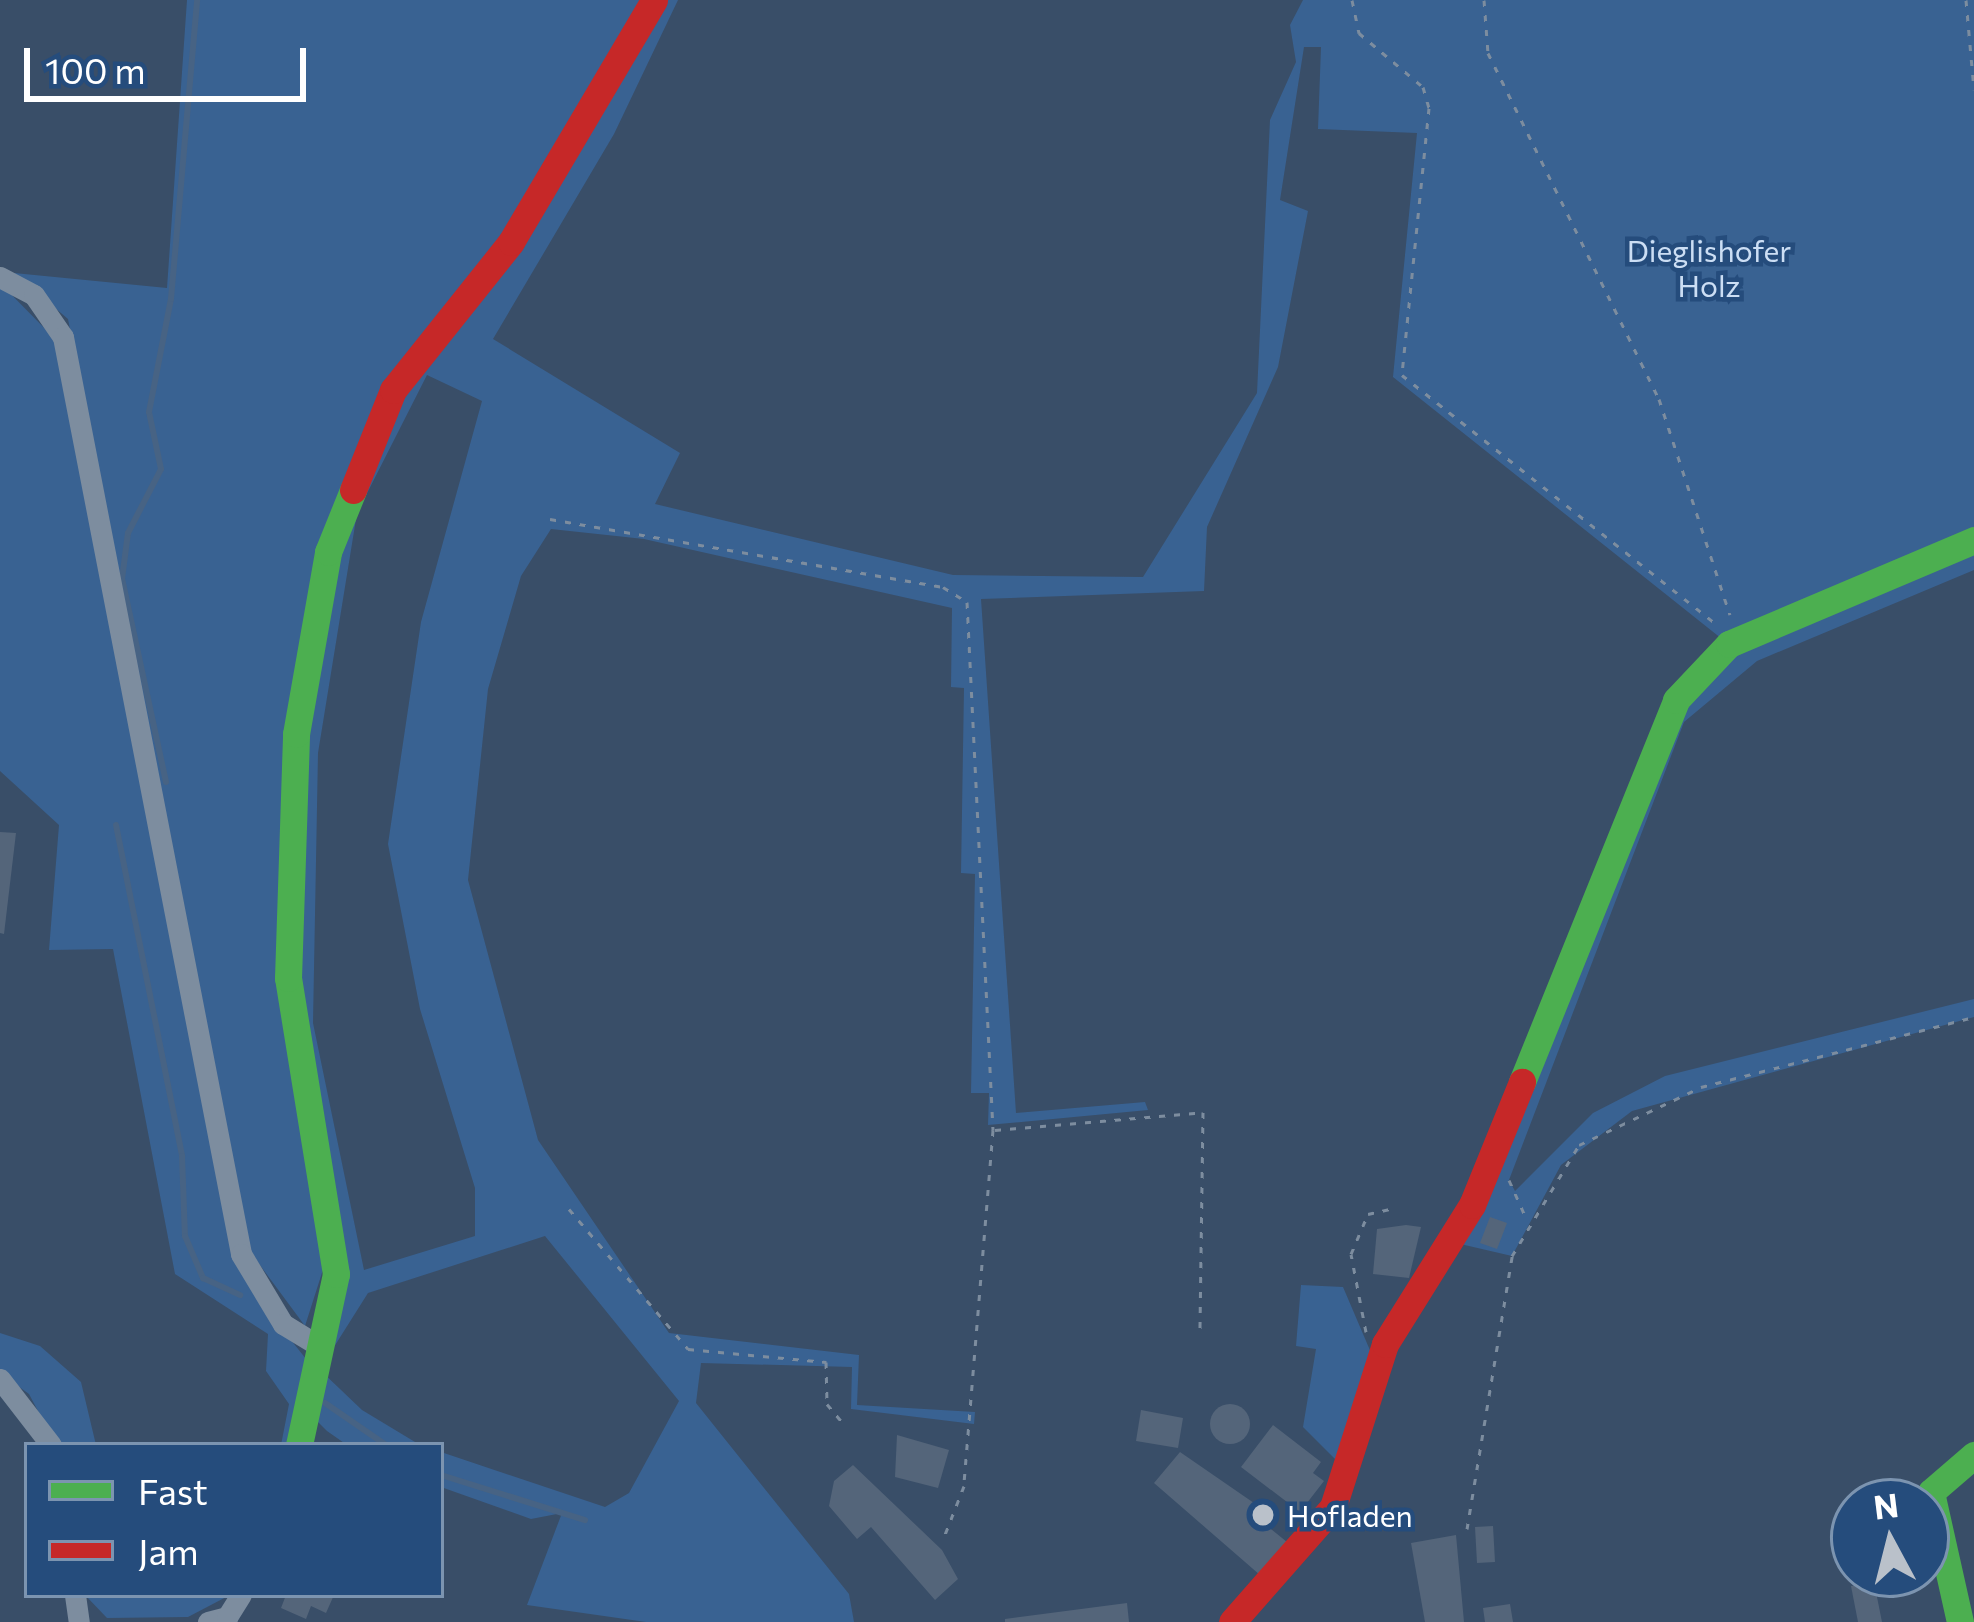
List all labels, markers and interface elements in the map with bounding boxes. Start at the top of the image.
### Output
scale bar [30,24,312,98]
text: 100 m [45,47,146,91]
park label: Dieglishofer Holz [1627,232,1791,302]
legend [24,1442,444,1598]
text: Fast [138,1468,208,1512]
north arrow [1830,1478,1950,1598]
text: N [1871,1483,1901,1527]
place label: Hofladen [1287,1497,1413,1533]
marker: Hofladen [1250,1502,1276,1528]
text: Jam [138,1528,199,1572]

